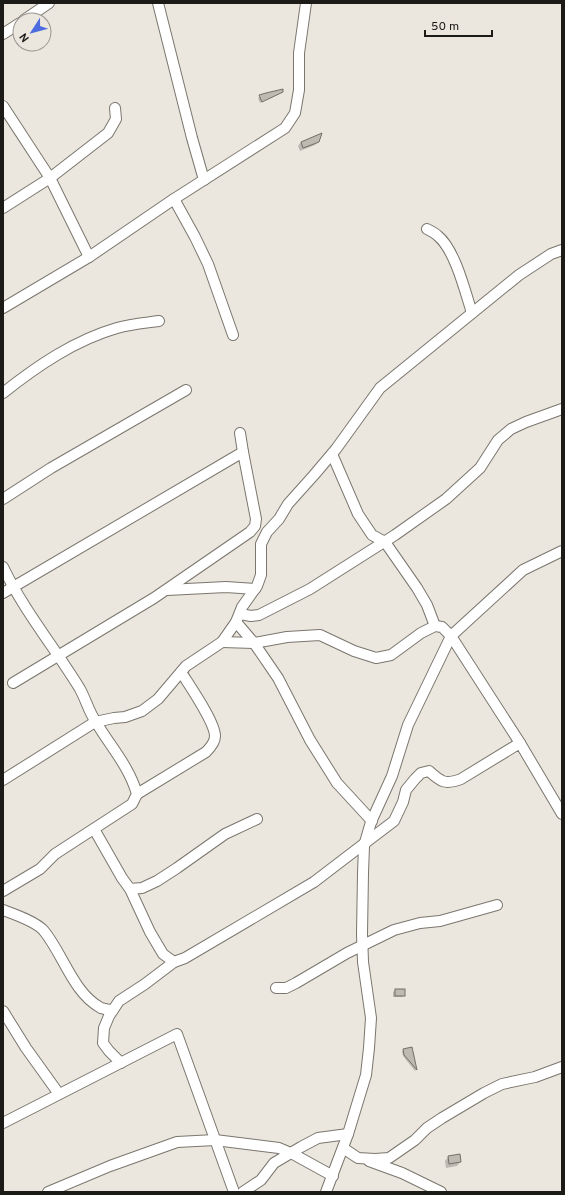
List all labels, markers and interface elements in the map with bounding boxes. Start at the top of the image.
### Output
north arrow [12,12,52,52]
scale bar [425,12,492,38]
text: 50 m [431,19,459,35]
text: N [17,30,33,45]

